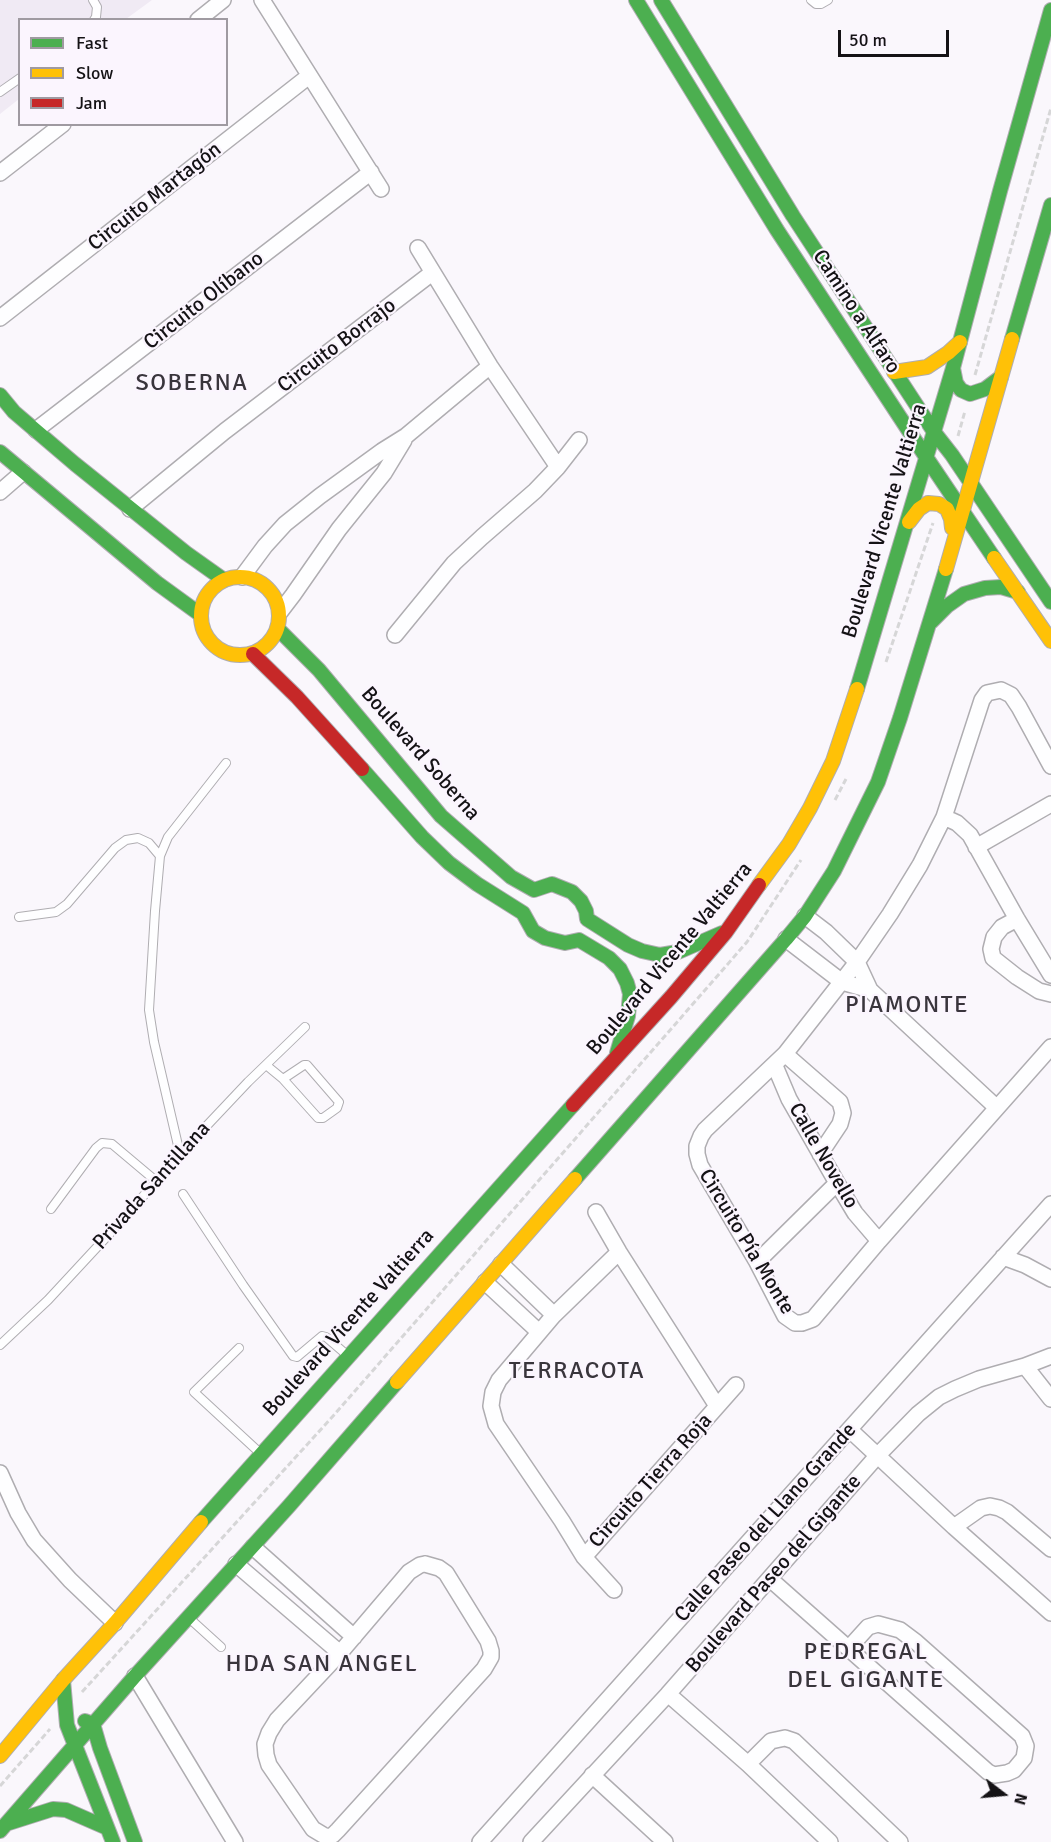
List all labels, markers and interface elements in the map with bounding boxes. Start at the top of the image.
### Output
legend [18,18,228,126]
scale bar [841,18,952,56]
text: 50 m [849,29,887,51]
text: Fast [76,32,108,54]
text: Slow [76,62,113,84]
text: Jam [76,92,107,114]
street label: Circuito Martagón [83,137,227,257]
street label: Camino a Alfaro [807,245,905,379]
street label: Circuito Olíbano [139,246,269,356]
street label: Circuito Borrajo [273,293,401,399]
district label: SOBERNA [135,370,249,398]
street label: Boulevard Vicente Valtierra [837,401,933,641]
street label: Boulevard Soberna [355,682,485,826]
street label: Boulevard Vicente Valtierra [582,857,758,1061]
district label: PIAMONTE [845,992,969,1020]
street label: Calle Novello [783,1099,863,1213]
street label: Privada Santillana [88,1117,216,1255]
street label: Circuito Pía Monte [693,1165,799,1319]
street label: Boulevard Vicente Valtierra [258,1224,440,1422]
district label: TERRACOTA [509,1358,645,1386]
street label: Circuito Tierra Roja [584,1409,718,1553]
street label: Calle Paseo del Llano Grande [670,1418,862,1628]
street label: Boulevard Paseo del Gigante [681,1470,867,1678]
district label: PEDREGAL DEL GIGANTE [787,1639,945,1695]
district label: HDA SAN ANGEL [226,1651,418,1679]
north arrow [973,1764,1033,1824]
text: N [1009,1791,1031,1807]

